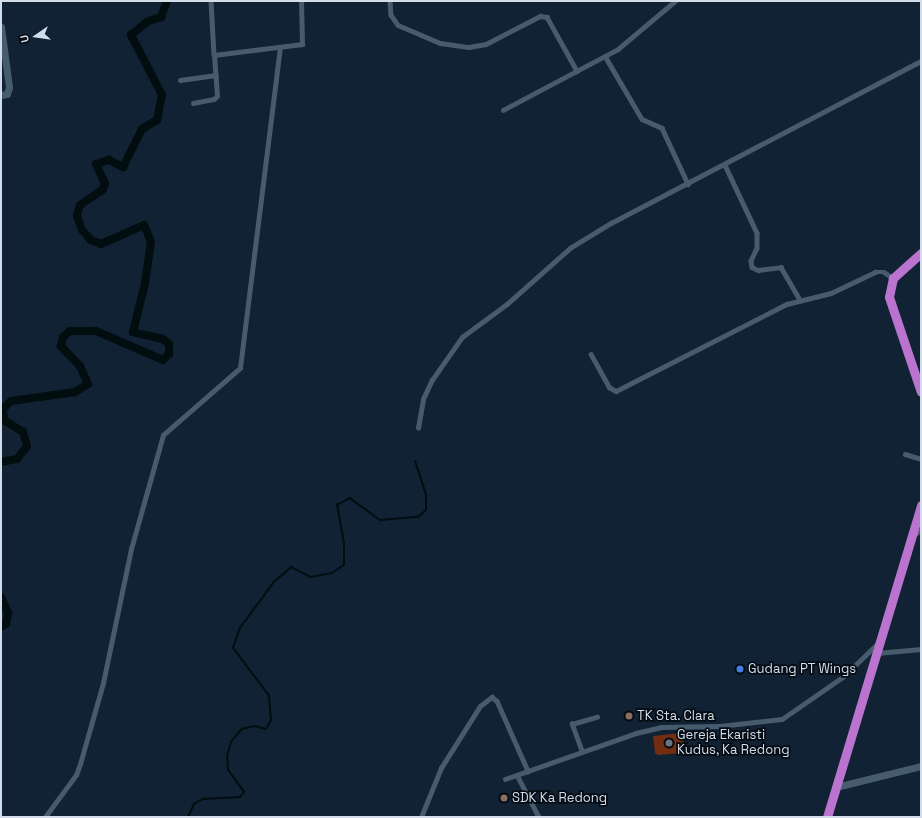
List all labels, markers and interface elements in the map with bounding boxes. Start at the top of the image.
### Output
north arrow [16,16,56,56]
text: U [17,34,32,44]
place label: Gudang PT Wings [748,661,857,677]
marker: Gudang PT Wings [735,664,745,674]
place label: TK Sta. Clara [637,708,715,724]
marker: TK Sta. Clara [624,711,634,721]
place label: Gereja Ekaristi Kudus, Ka Redong [677,728,790,759]
marker: Gereja Ekaristi Kudus, Ka Redong [664,738,674,748]
place label: SDK Ka Redong [512,790,607,806]
marker: SDK Ka Redong [499,793,509,803]

